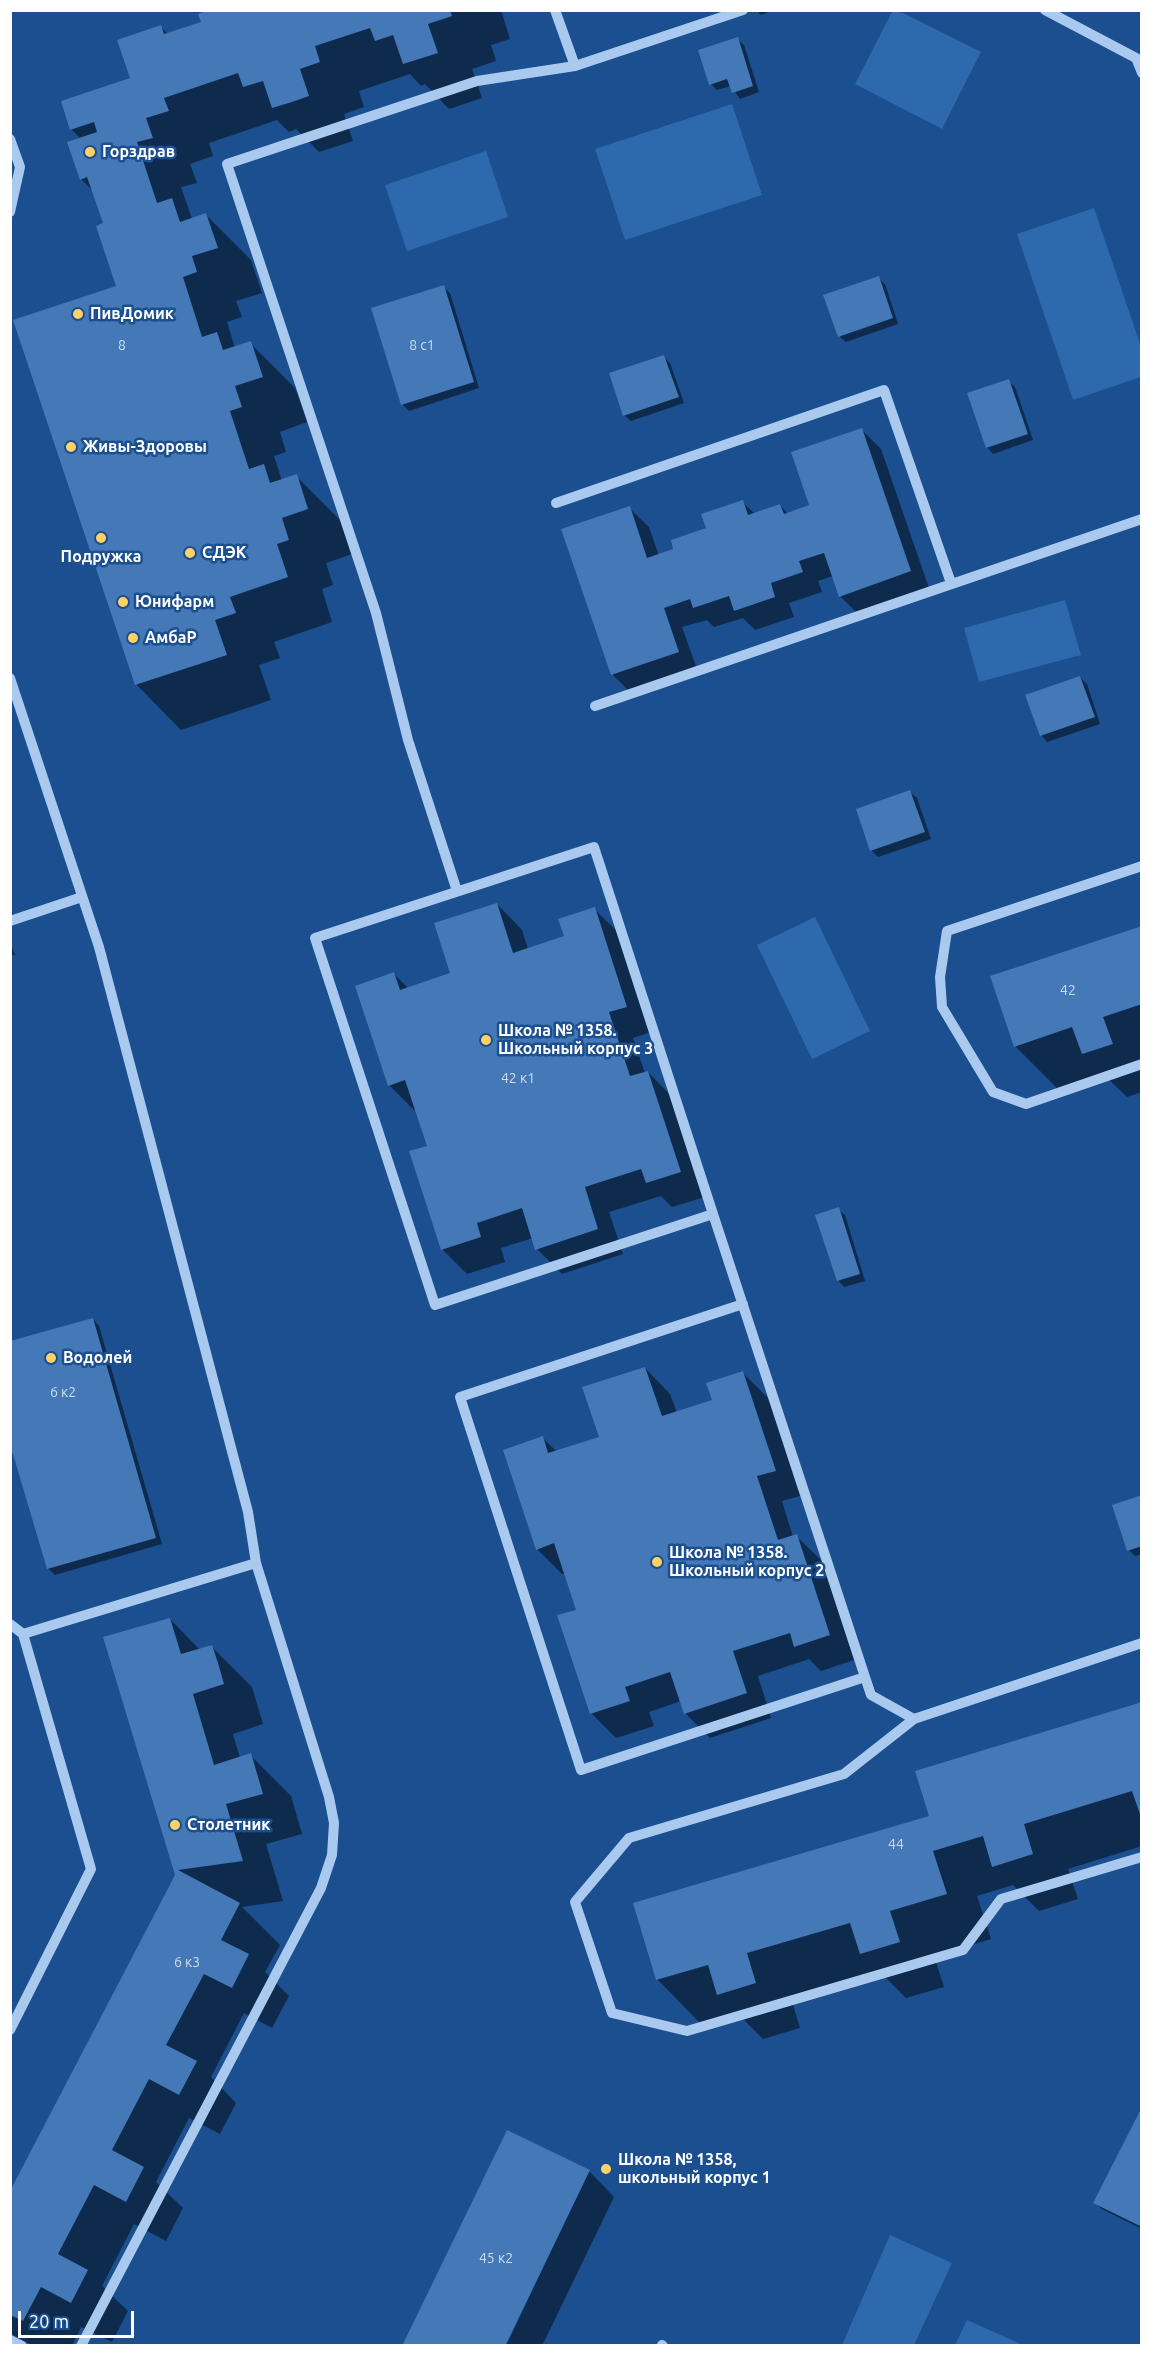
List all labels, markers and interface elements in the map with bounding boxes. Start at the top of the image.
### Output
place label: Горздрав [102,142,175,162]
marker: Горздрав [83,145,97,159]
place label: ПивДомик [90,304,174,324]
marker: ПивДомик [71,307,85,321]
house number: 8 [118,337,126,353]
house number: 8 с1 [409,337,435,353]
place label: Живы-Здоровы [83,437,207,457]
marker: Живы-Здоровы [64,440,78,454]
marker: Подружка [94,531,108,545]
place label: СДЭК [202,543,246,563]
marker: СДЭК [183,546,197,560]
place label: Подружка [61,547,141,567]
place label: Юнифарм [135,592,214,612]
marker: Юнифарм [116,595,130,609]
place label: АмбаР [145,628,197,648]
marker: АмбаР [126,631,140,645]
house number: 42 [1060,982,1076,998]
place label: Школа № 1358. Школьный корпус 3 [498,1021,653,1059]
marker: Школа № 1358. Школьный корпус 3 [479,1033,493,1047]
house number: 42 к1 [501,1070,535,1086]
place label: Водолей [63,1348,132,1368]
marker: Водолей [44,1351,58,1365]
house number: 6 к2 [50,1384,76,1400]
place label: Школа № 1358. Школьный корпус 2 [669,1543,824,1581]
marker: Школа № 1358. Школьный корпус 2 [650,1555,664,1569]
place label: Столетник [187,1815,270,1835]
marker: Столетник [168,1818,182,1832]
house number: 44 [888,1836,904,1852]
house number: 6 к3 [174,1954,200,1970]
place label: Школа № 1358, школьный корпус 1 [618,2150,771,2188]
marker: Школа № 1358, школьный корпус 1 [599,2162,613,2176]
house number: 45 к2 [479,2250,513,2266]
scale bar [21,2299,136,2337]
text: 20 m [29,2311,69,2331]

